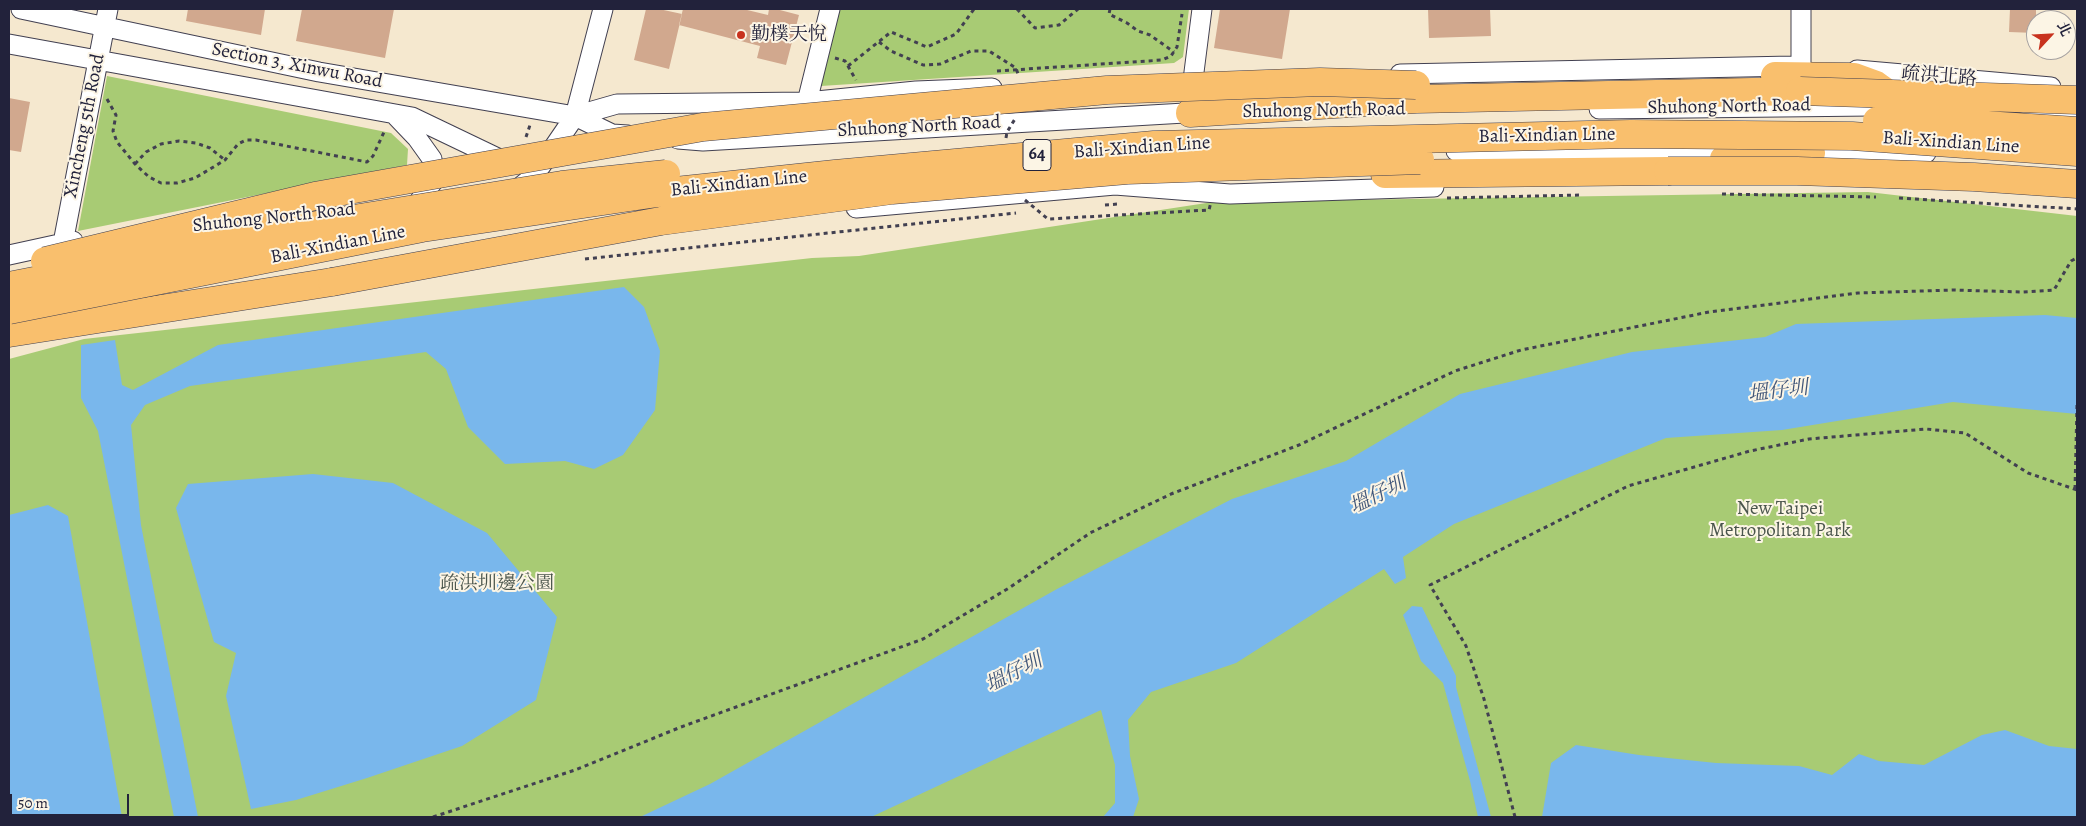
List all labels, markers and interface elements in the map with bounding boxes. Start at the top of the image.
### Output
north arrow [2026,10,2076,60]
text: 北 [2053,19,2076,39]
place label: 勤樸天悅 [751,24,827,46]
marker: 勤樸天悅 [735,29,747,41]
street label: Section 3, Xinwu Road [210,38,384,94]
street label: Xincheng 5th Road [60,52,110,200]
street label: 疏洪北路 [1900,62,1978,92]
street label: Shuhong North Road [1647,94,1811,120]
street label: Shuhong North Road [1242,98,1406,124]
street label: Shuhong North Road [837,111,1001,143]
street label: Bali-Xindian Line [1478,123,1616,149]
street label: Bali-Xindian Line [1882,127,2020,159]
street label: Bali-Xindian Line [1073,132,1211,164]
road number: 64 [1023,140,1051,170]
street label: Bali-Xindian Line [670,166,808,202]
street label: Shuhong North Road [192,198,356,238]
street label: Bali-Xindian Line [269,221,407,269]
water label: 塭仔圳 [1747,376,1809,408]
water label: 塭仔圳 [1346,472,1410,520]
park label: New Taipei Metropolitan Park [1709,498,1851,542]
park label: 疏洪圳邊公園 [440,573,554,595]
water label: 塭仔圳 [982,650,1046,698]
scale bar [12,784,131,816]
text: 50 m [18,793,48,813]

